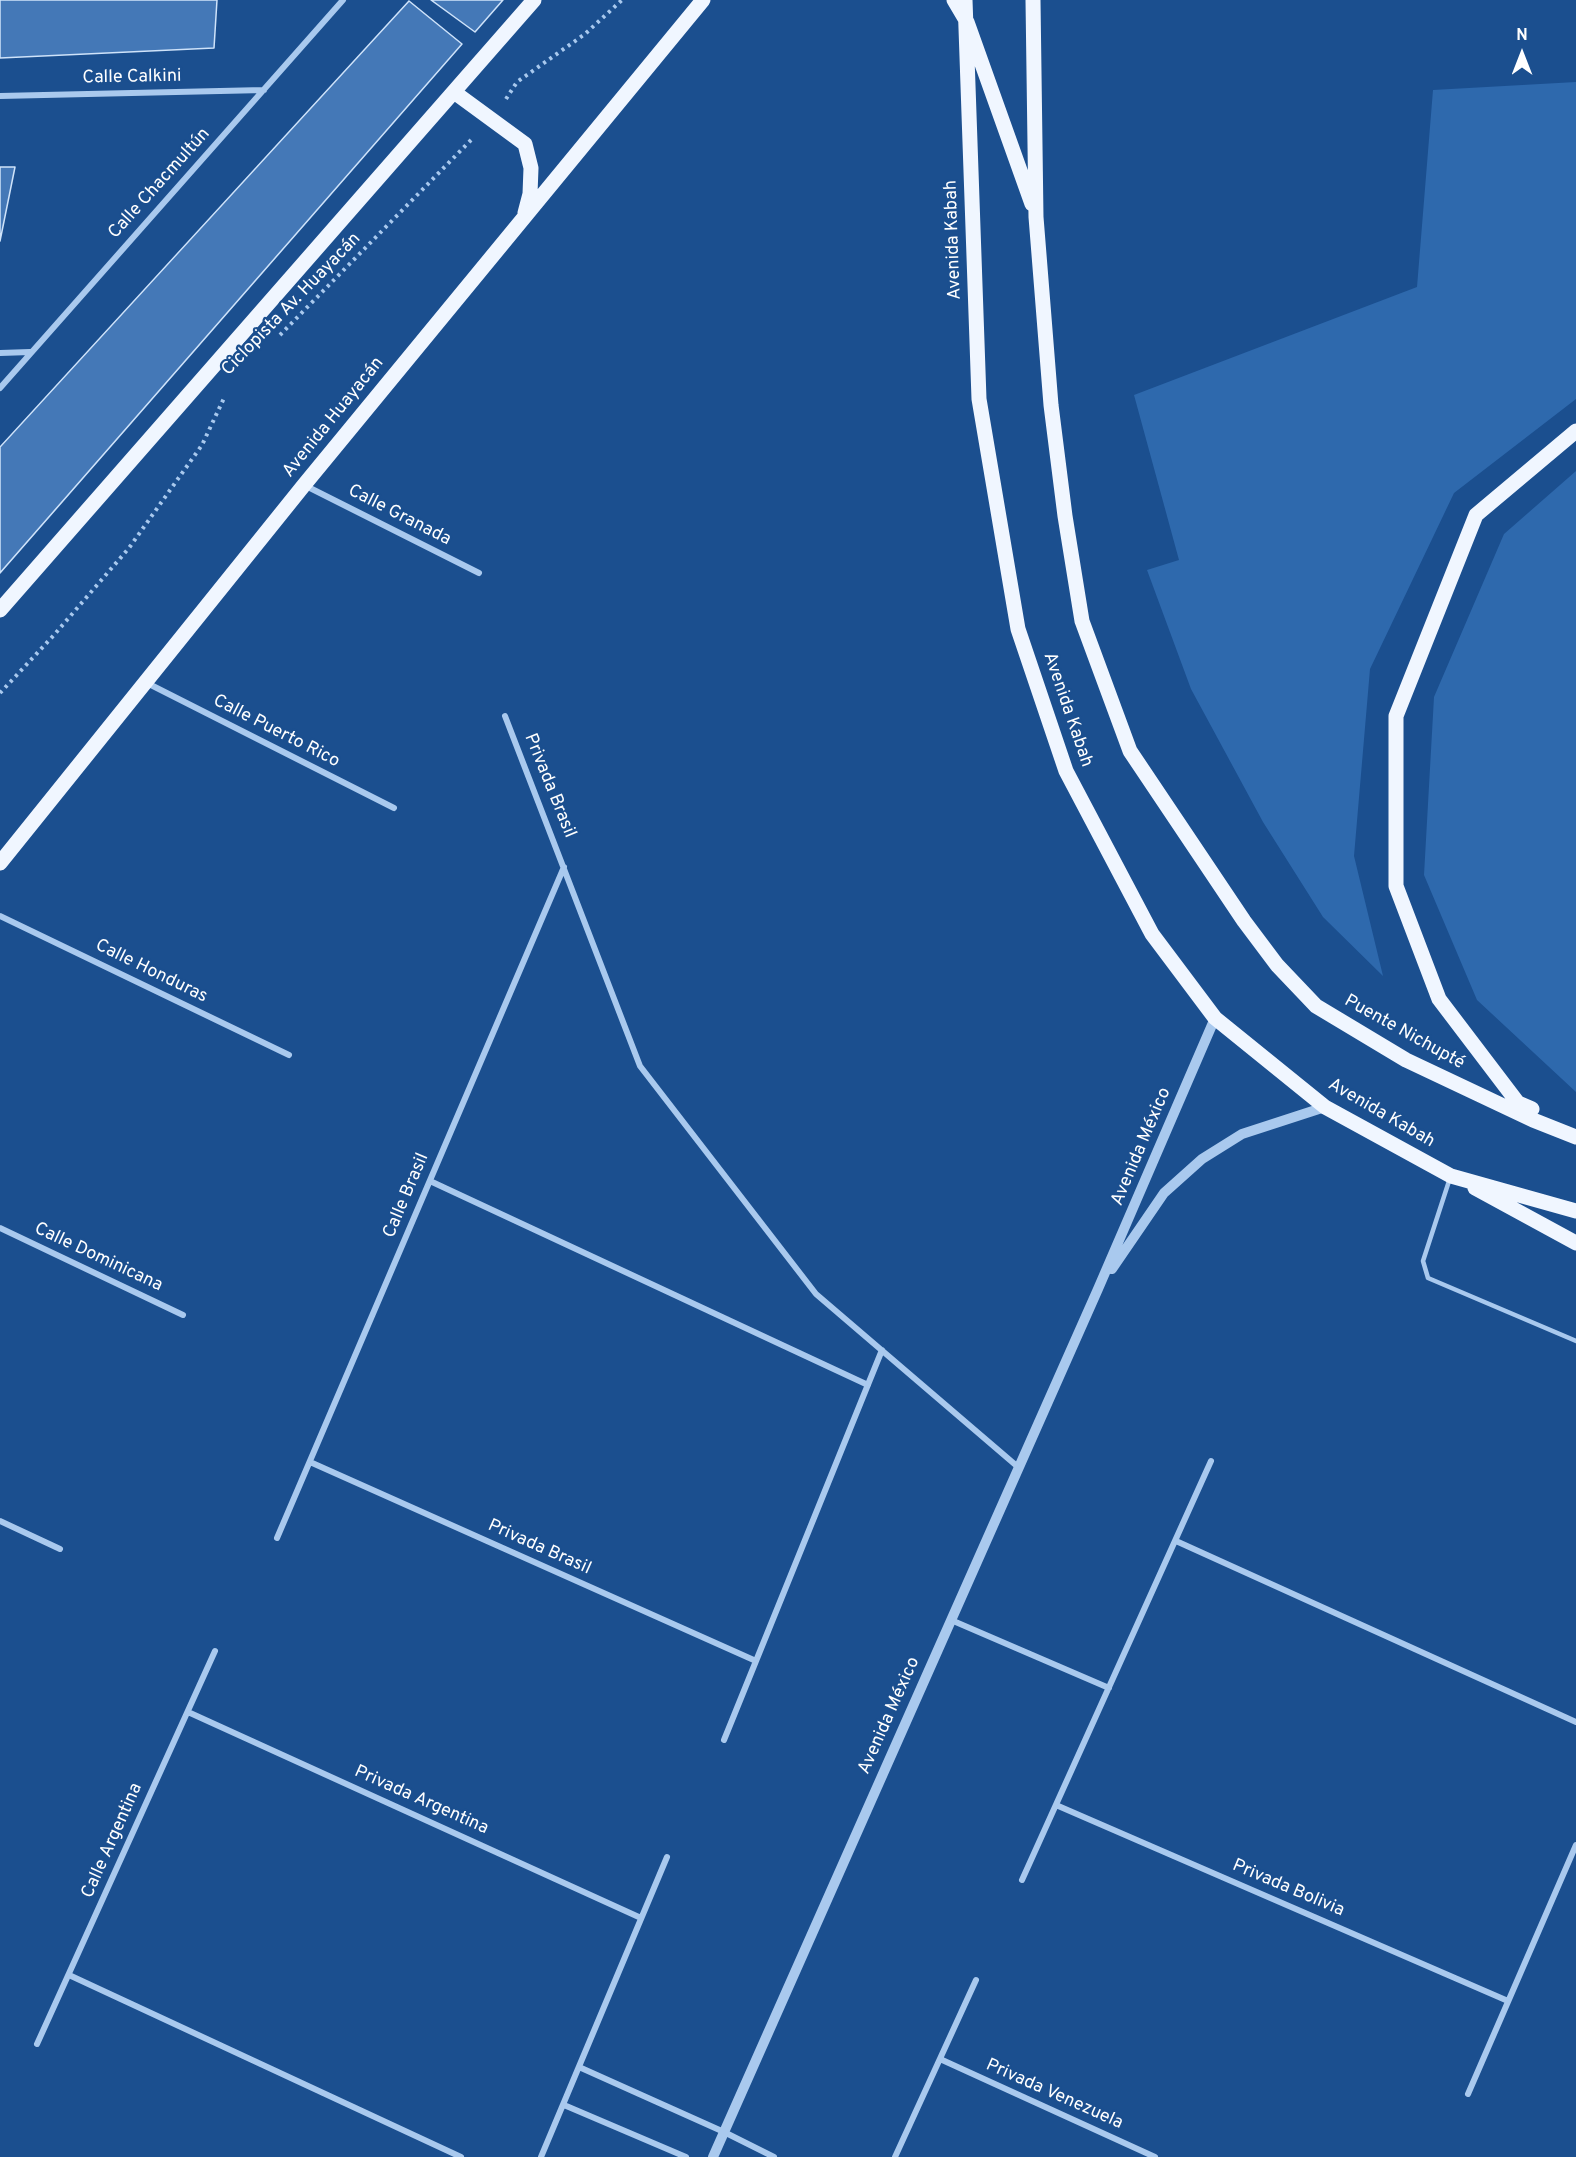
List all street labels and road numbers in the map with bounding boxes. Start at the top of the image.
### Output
street label: Calle Calkini [82,66,182,90]
street label: Calle Chacmultún [105,124,215,244]
street label: Avenida Kabah [941,180,967,300]
street label: Ciclopista Av. Huayacán [218,229,366,381]
street label: Avenida Huayacán [279,353,389,483]
street label: Calle Granada [344,481,454,551]
street label: Avenida Kabah [1037,650,1097,770]
street label: Calle Puerto Rico [209,691,343,773]
street label: Privada Brasil [518,731,580,841]
street label: Calle Honduras [91,935,211,1009]
street label: Puente Nichupté [1340,991,1468,1075]
street label: Avenida Kabah [1324,1075,1438,1153]
street label: Avenida México [1107,1085,1177,1209]
street label: Calle Brasil [379,1150,435,1242]
street label: Calle Dominicana [30,1219,166,1297]
street label: Privada Brasil [484,1516,594,1580]
street label: Avenida México [854,1654,926,1778]
street label: Privada Argentina [351,1762,491,1840]
street label: Calle Argentina [78,1780,148,1902]
street label: Privada Bolivia [1229,1856,1347,1922]
street label: Privada Venezuela [982,2055,1126,2135]

